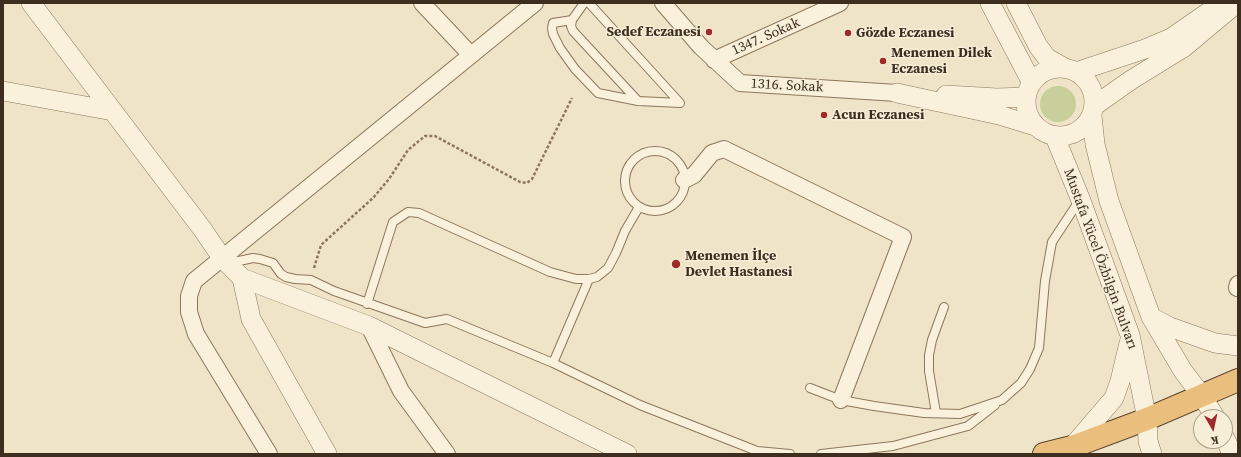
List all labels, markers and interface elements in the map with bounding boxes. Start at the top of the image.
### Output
street label: 1347. Sokak [729,15,803,59]
place label: Sedef Eczanesi [607,24,701,40]
place label: Gözde Eczanesi [856,25,954,41]
marker: Sedef Eczanesi [704,27,714,37]
marker: Gözde Eczanesi [843,28,853,38]
place label: Menemen Dilek Eczanesi [891,45,992,78]
marker: Menemen Dilek Eczanesi [878,56,888,66]
street label: 1316. Sokak [750,76,824,96]
place label: Acun Eczanesi [832,107,924,123]
marker: Acun Eczanesi [819,110,829,120]
street label: Mustafa Yücel Özbilgin Bulvarı [1059,166,1141,352]
place label: Menemen İlçe Devlet Hastanesi [685,248,792,280]
marker: Menemen İlçe Devlet Hastanesi [670,258,682,270]
north arrow [1193,409,1233,449]
text: K [1210,432,1220,448]

